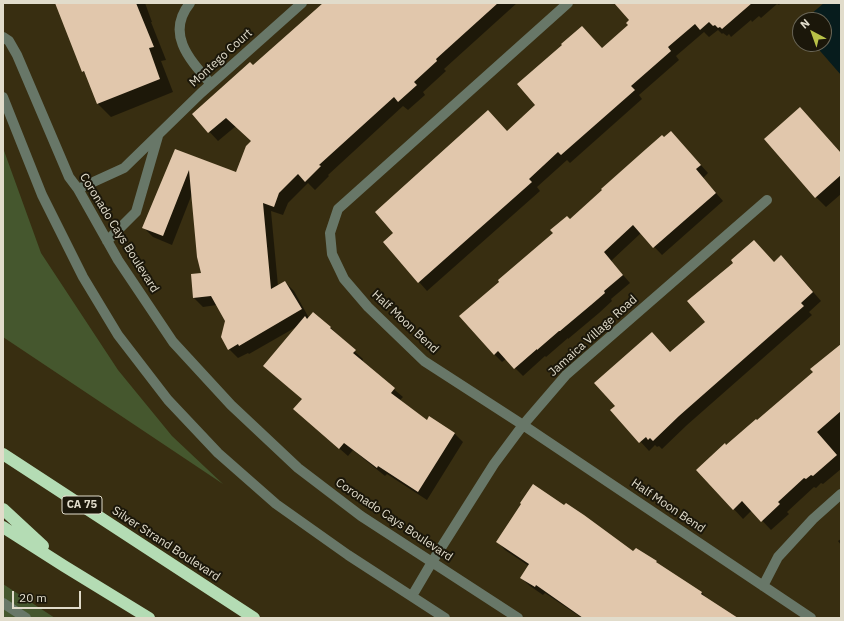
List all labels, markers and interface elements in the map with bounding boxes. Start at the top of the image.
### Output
north arrow [792,12,832,52]
text: N [797,16,812,32]
street label: Montego Court [187,26,255,90]
street label: Coronado Cays Boulevard [76,171,162,295]
street label: Half Moon Bend [369,287,441,357]
street label: Jamaica Village Road [546,292,640,380]
street label: Coronado Cays Boulevard [333,475,455,565]
street label: Half Moon Bend [628,476,708,536]
road number: CA 75 [62,496,102,514]
street label: Silver Strand Boulevard [109,504,223,584]
scale bar [14,583,83,609]
text: 20 m [19,590,47,605]

